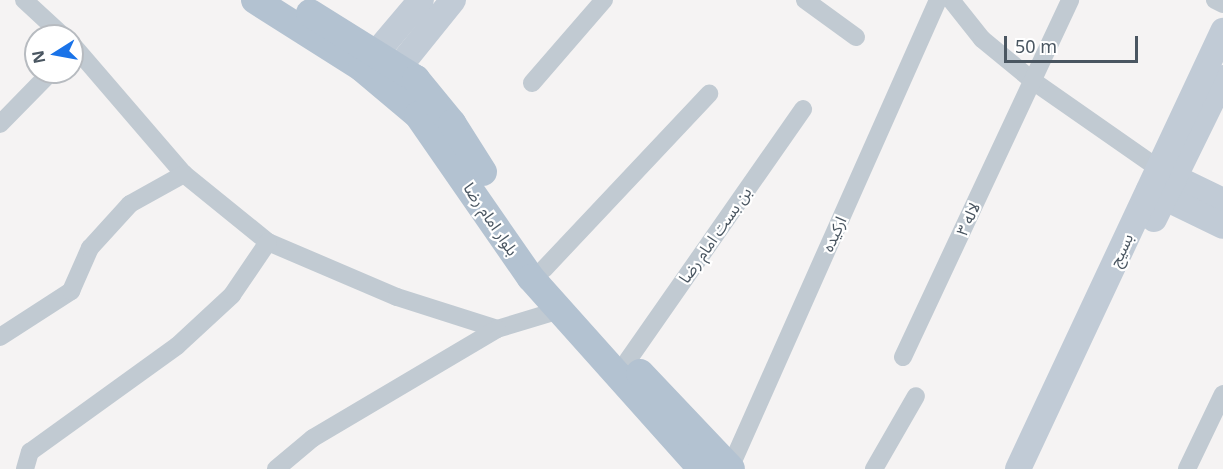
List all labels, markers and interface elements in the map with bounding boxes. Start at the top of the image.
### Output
north arrow [24,24,84,84]
scale bar [1007,24,1140,62]
text: 50 m [1015,34,1057,58]
text: N [26,49,50,66]
street label: بلوار امام رضا [460,179,522,259]
street label: بن بست امام رضا [675,183,755,287]
street label: لاله ۳ [952,199,984,239]
street label: ارکیده [818,213,850,255]
street label: بسیج [1105,230,1137,270]

